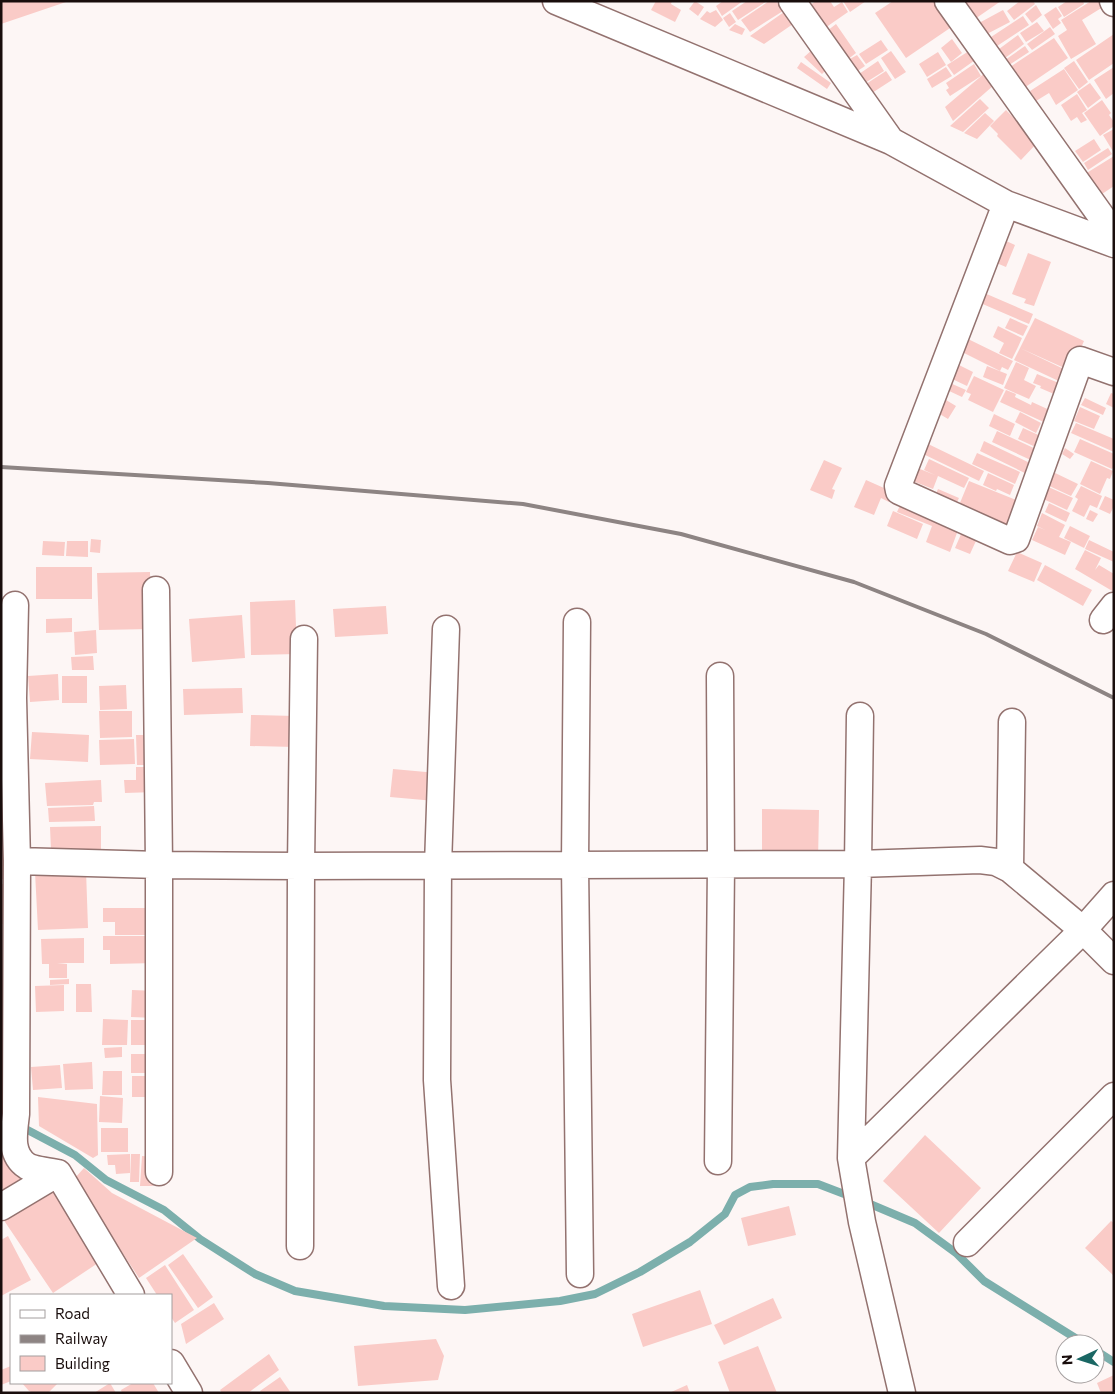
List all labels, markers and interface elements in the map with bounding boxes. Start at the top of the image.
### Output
legend [10,1294,172,1384]
text: Road [55,1304,90,1322]
text: Railway [55,1329,108,1347]
north arrow [1055,1334,1105,1384]
text: Building [55,1354,110,1372]
text: N [1058,1354,1075,1366]

